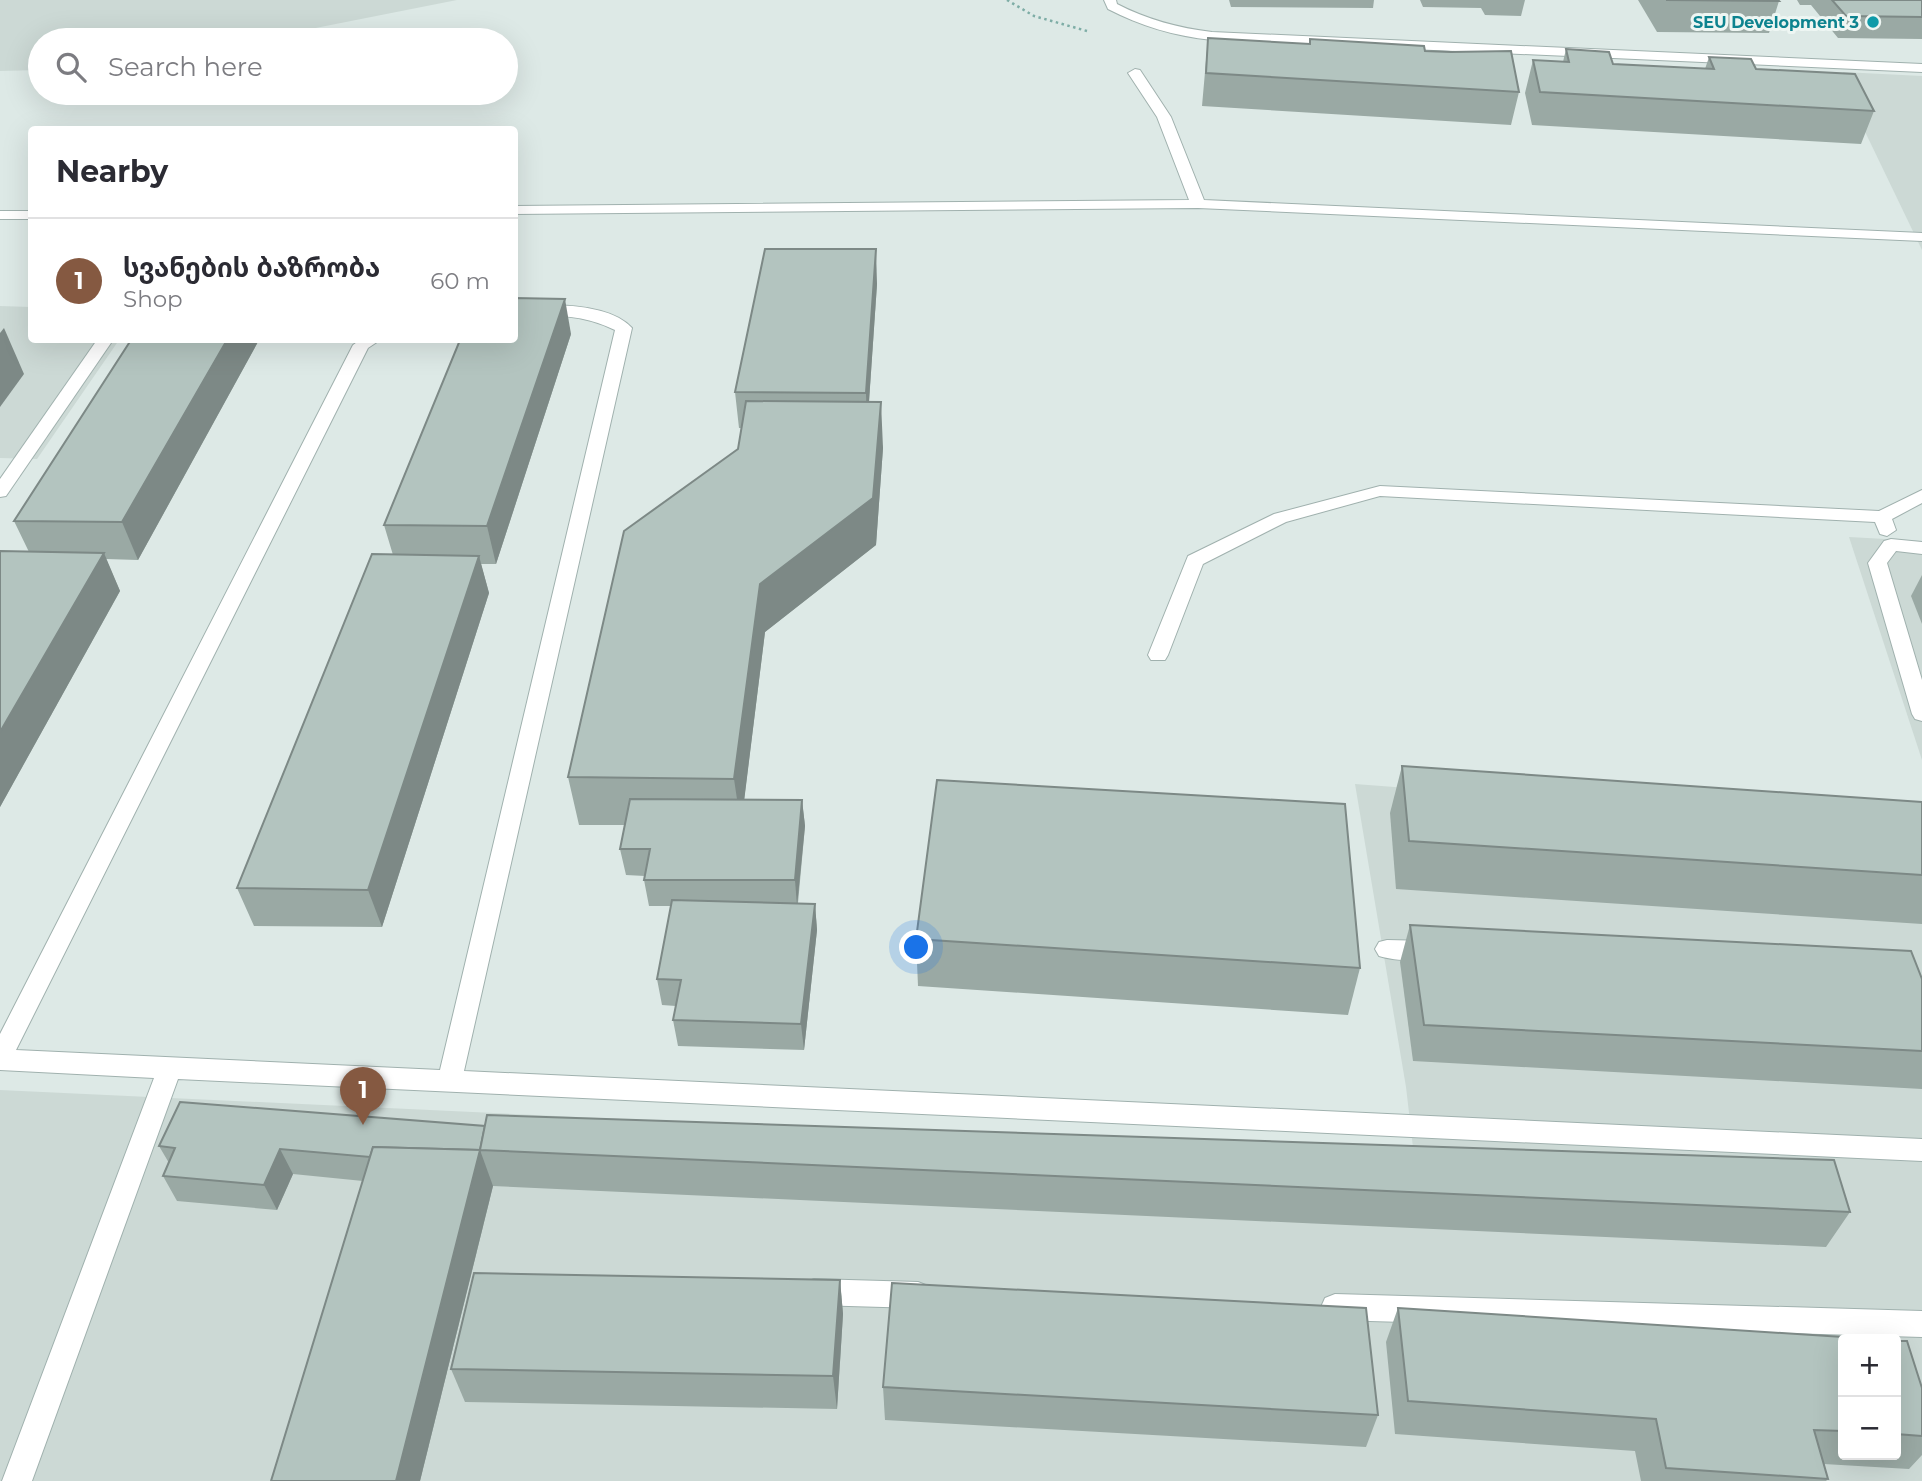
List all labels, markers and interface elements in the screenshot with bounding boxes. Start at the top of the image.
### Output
place label: SEU Development 3 [1693,13,1859,32]
marker: SEU Development 3 [1865,14,1881,30]
search box [28,28,518,105]
icon: search [52,48,90,86]
text: Search here [108,51,263,83]
text: Nearby [56,153,168,190]
text: სვანების ბაზრობა [123,252,380,284]
text: 1 [74,267,84,295]
text: 60 m [430,267,490,295]
text: Shop [123,285,183,313]
your location [899,930,933,964]
pin: 1 [340,1067,386,1125]
map controls [1838,1334,1901,1460]
button: + [1838,1334,1901,1397]
button: − [1838,1397,1901,1460]

